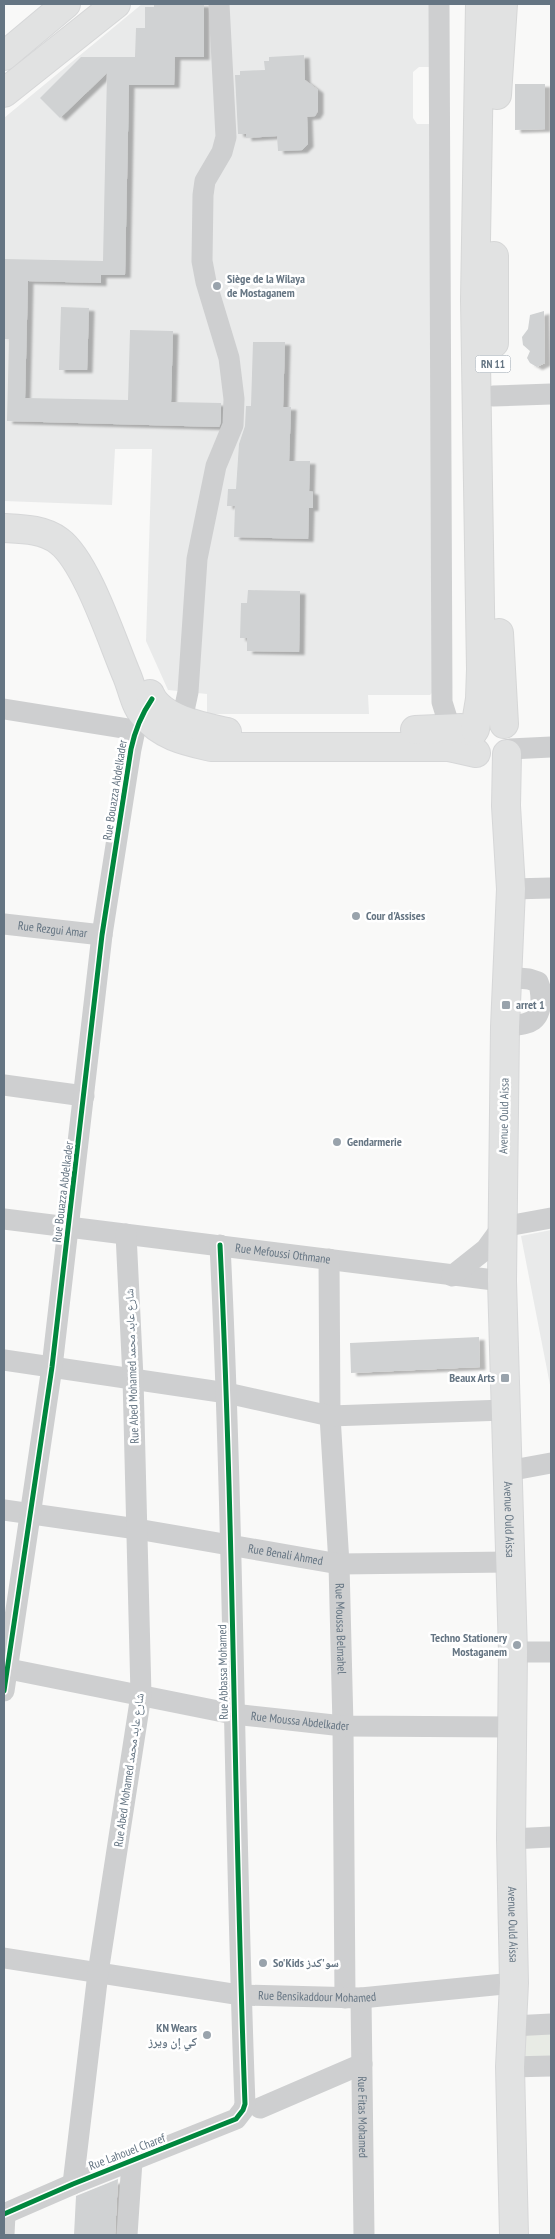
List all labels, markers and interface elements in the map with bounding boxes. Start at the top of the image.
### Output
place label: Siège de la Wilaya de Mostaganem [227,271,305,300]
marker: Siège de la Wilaya de Mostaganem [211,280,223,292]
road number: RN 11 [476,356,510,372]
street label: Rue Bouazza Abdelkader [99,738,130,841]
place label: Cour d'Assises [366,908,425,923]
marker: Cour d'Assises [350,910,362,922]
street label: Rue Rezgui Amar [17,918,89,940]
place label: arret 1 [516,997,545,1012]
marker: arret 1 [500,999,512,1011]
street label: Avenue Ould Aissa [495,1078,512,1154]
place label: Gendarmerie [347,1134,402,1149]
marker: Gendarmerie [331,1136,343,1148]
street label: Rue Bouazza Abdelkader [49,1140,76,1243]
street label: Rue Mefoussi Othmane [234,1240,331,1267]
street label: Rue Abed Mohamed شارع عابد محمد [121,1288,143,1444]
place label: Beaux Arts [449,1370,495,1385]
marker: Beaux Arts [499,1372,511,1384]
street label: Avenue Ould Aissa [501,1481,518,1558]
street label: Rue Benali Ahmed [247,1540,324,1568]
street label: Rue Moussa Belmahel [332,1583,350,1675]
street label: Rue Abbassa Mohamed [214,1624,231,1720]
place label: Techno Stationery Mostaganem [431,1630,507,1659]
marker: Techno Stationery Mostaganem [511,1639,523,1651]
street label: Rue Abed Mohamed شارع عابد محمد [110,1692,148,1848]
street label: Rue Moussa Abdelkader [250,1708,350,1733]
street label: Avenue Ould Aissa [505,1886,522,1963]
place label: So'Kids سو'كدز [273,1955,339,1970]
marker: So'Kids سو'كدز [257,1957,269,1969]
street label: Rue Bensikaddour Mohamed [258,1987,377,2005]
place label: KN Wears كي إن ويرز [147,2020,198,2052]
marker: KN Wears كي إن ويرز [201,2029,213,2041]
street label: Rue Fitas Mohamed [355,2076,371,2158]
street label: Rue Lahouel Charef [86,2130,168,2173]

